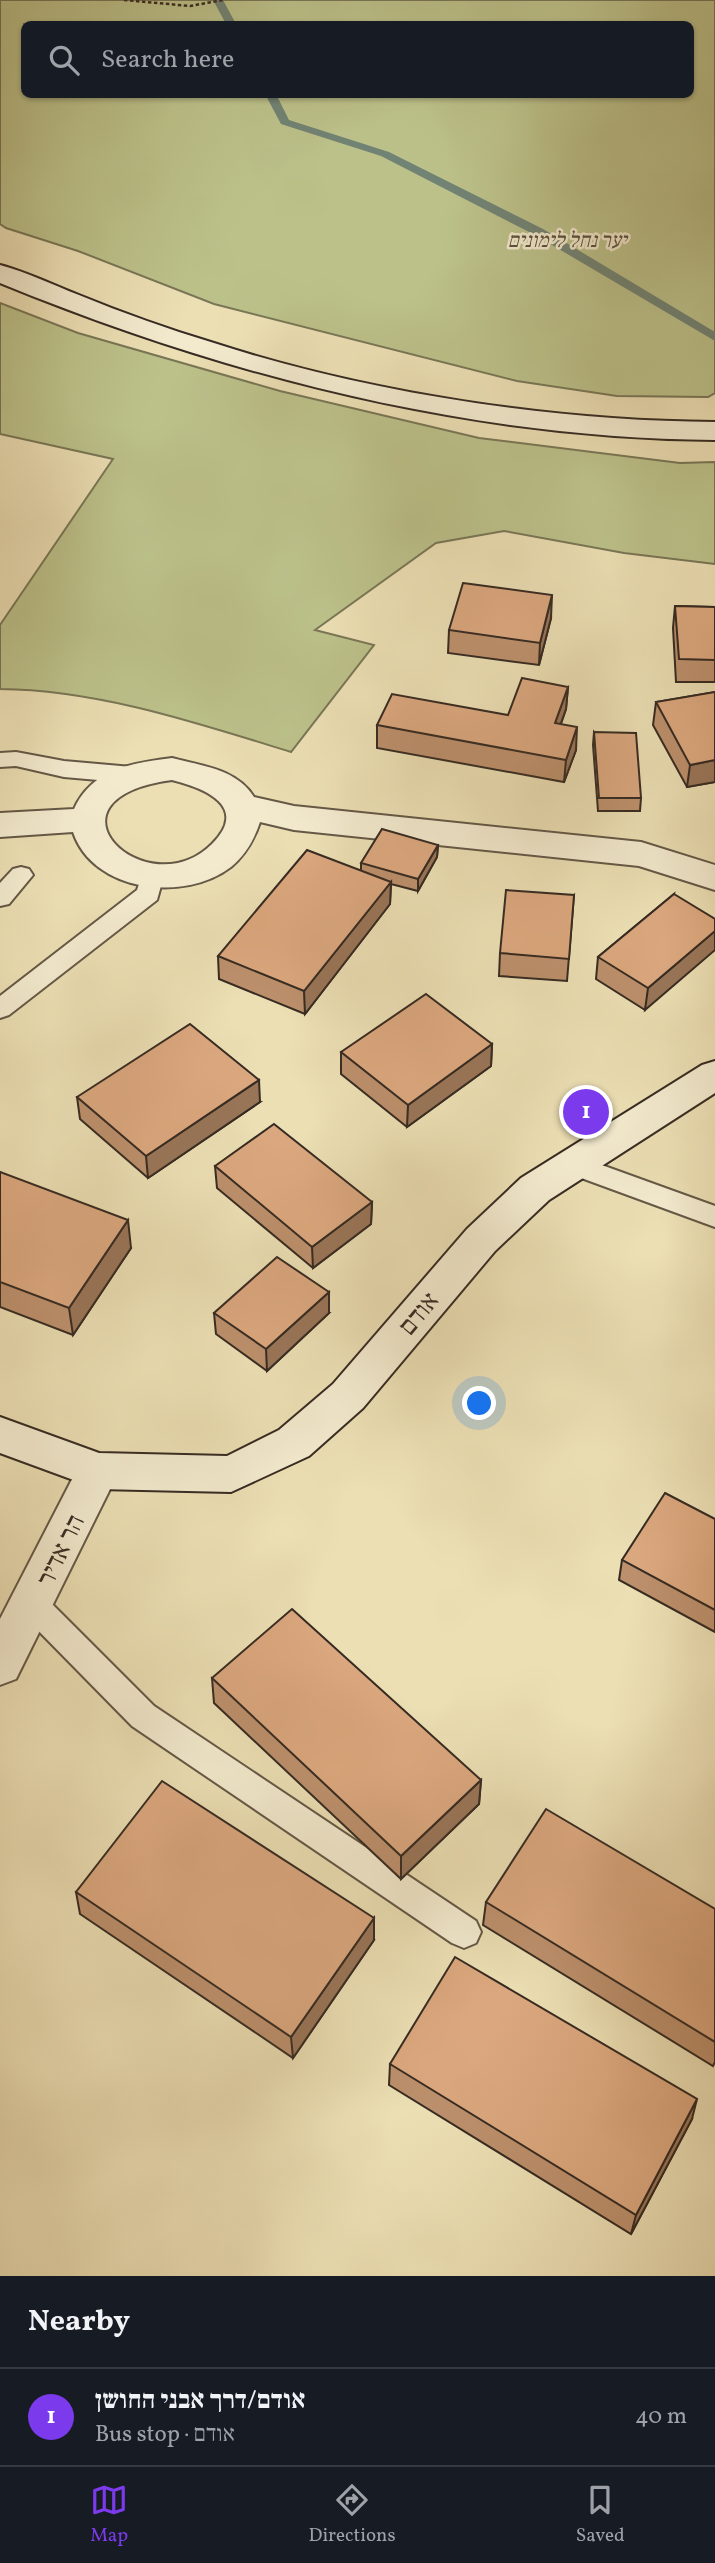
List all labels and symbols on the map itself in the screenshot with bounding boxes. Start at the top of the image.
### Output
park label: יער נחל לימונים [508,227,629,256]
pin: 1 [563,1086,609,1138]
street label: אודם [391,1285,448,1344]
your location [462,1386,496,1420]
street label: הר אדיר [29,1509,95,1593]

